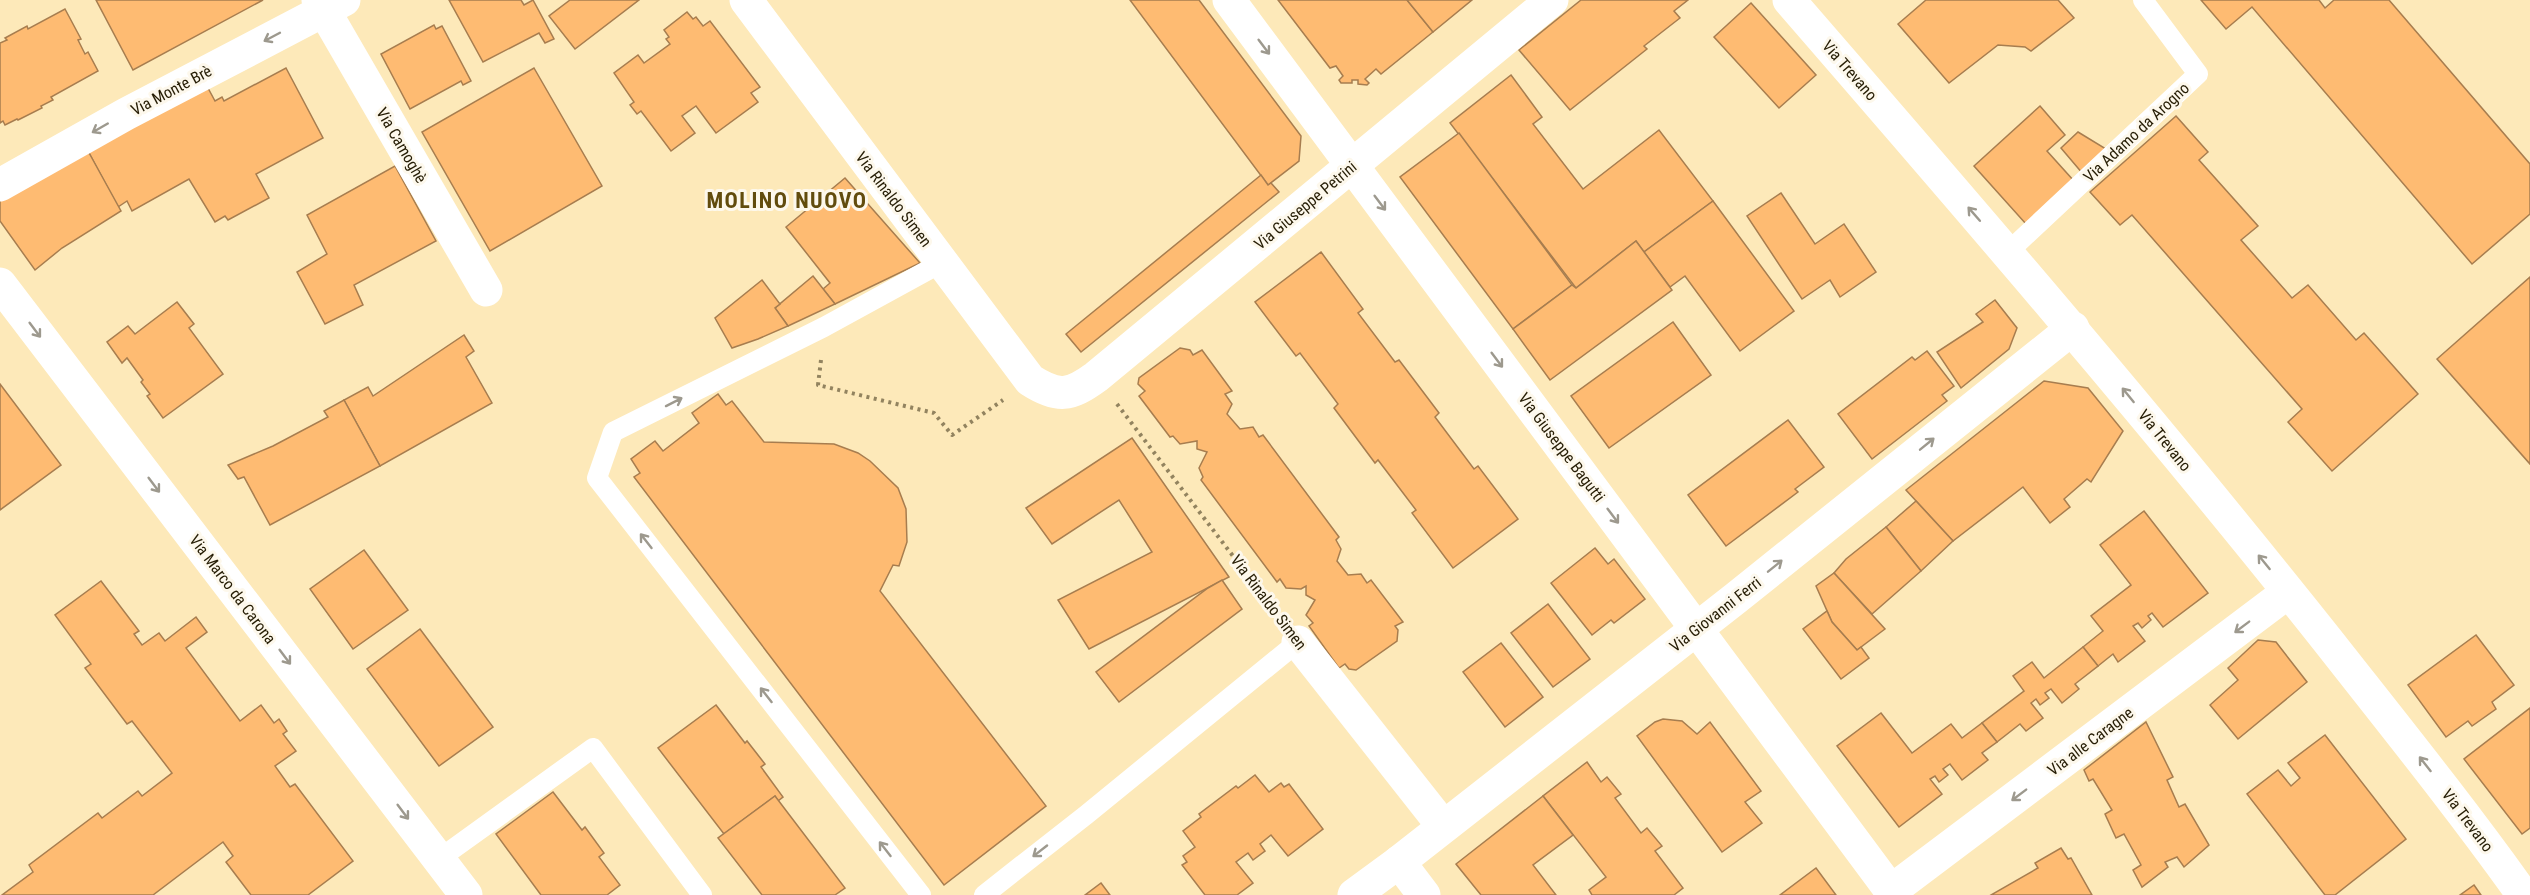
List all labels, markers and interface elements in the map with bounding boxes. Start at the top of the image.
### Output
one-way arrow [264,31,281,43]
street label: Via Trevano [1818,36,1881,104]
one-way arrow [1258,38,1270,54]
street label: Via Monte Brè [128,61,215,120]
street label: Via Adamo da Arogno [2080,79,2193,186]
street label: Via Camoghè [372,104,431,186]
one-way arrow [92,123,109,135]
street label: Via Rinaldo Simen [852,148,936,251]
street label: Via Giuseppe Petrini [1250,157,1360,254]
district label: MOLINO NUOVO [706,188,868,213]
one-way arrow [1374,195,1387,211]
one-way arrow [1968,206,1981,222]
one-way arrow [29,322,42,338]
one-way arrow [1491,351,1503,367]
one-way arrow [2121,387,2134,403]
street label: Via Giuseppe Bagutti [1514,389,1609,506]
one-way arrow [664,396,682,408]
street label: Via Trevano [2134,406,2195,475]
one-way arrow [1919,437,1935,450]
one-way arrow [147,477,160,493]
one-way arrow [1607,508,1620,524]
street label: Via Marco da Carona [185,531,280,648]
one-way arrow [640,533,653,549]
street label: Via Rinaldo Simen [1227,551,1311,654]
one-way arrow [2258,554,2271,570]
one-way arrow [1767,560,1783,573]
street label: Via Giovanni Ferri [1666,573,1765,656]
one-way arrow [2234,621,2250,634]
one-way arrow [278,649,291,665]
one-way arrow [759,687,772,703]
street label: Via alle Caragne [2044,703,2137,780]
one-way arrow [2418,756,2431,772]
street label: Via Trevano [2438,785,2497,855]
one-way arrow [2011,788,2027,801]
one-way arrow [397,804,410,820]
one-way arrow [879,841,892,857]
one-way arrow [1032,844,1048,857]

